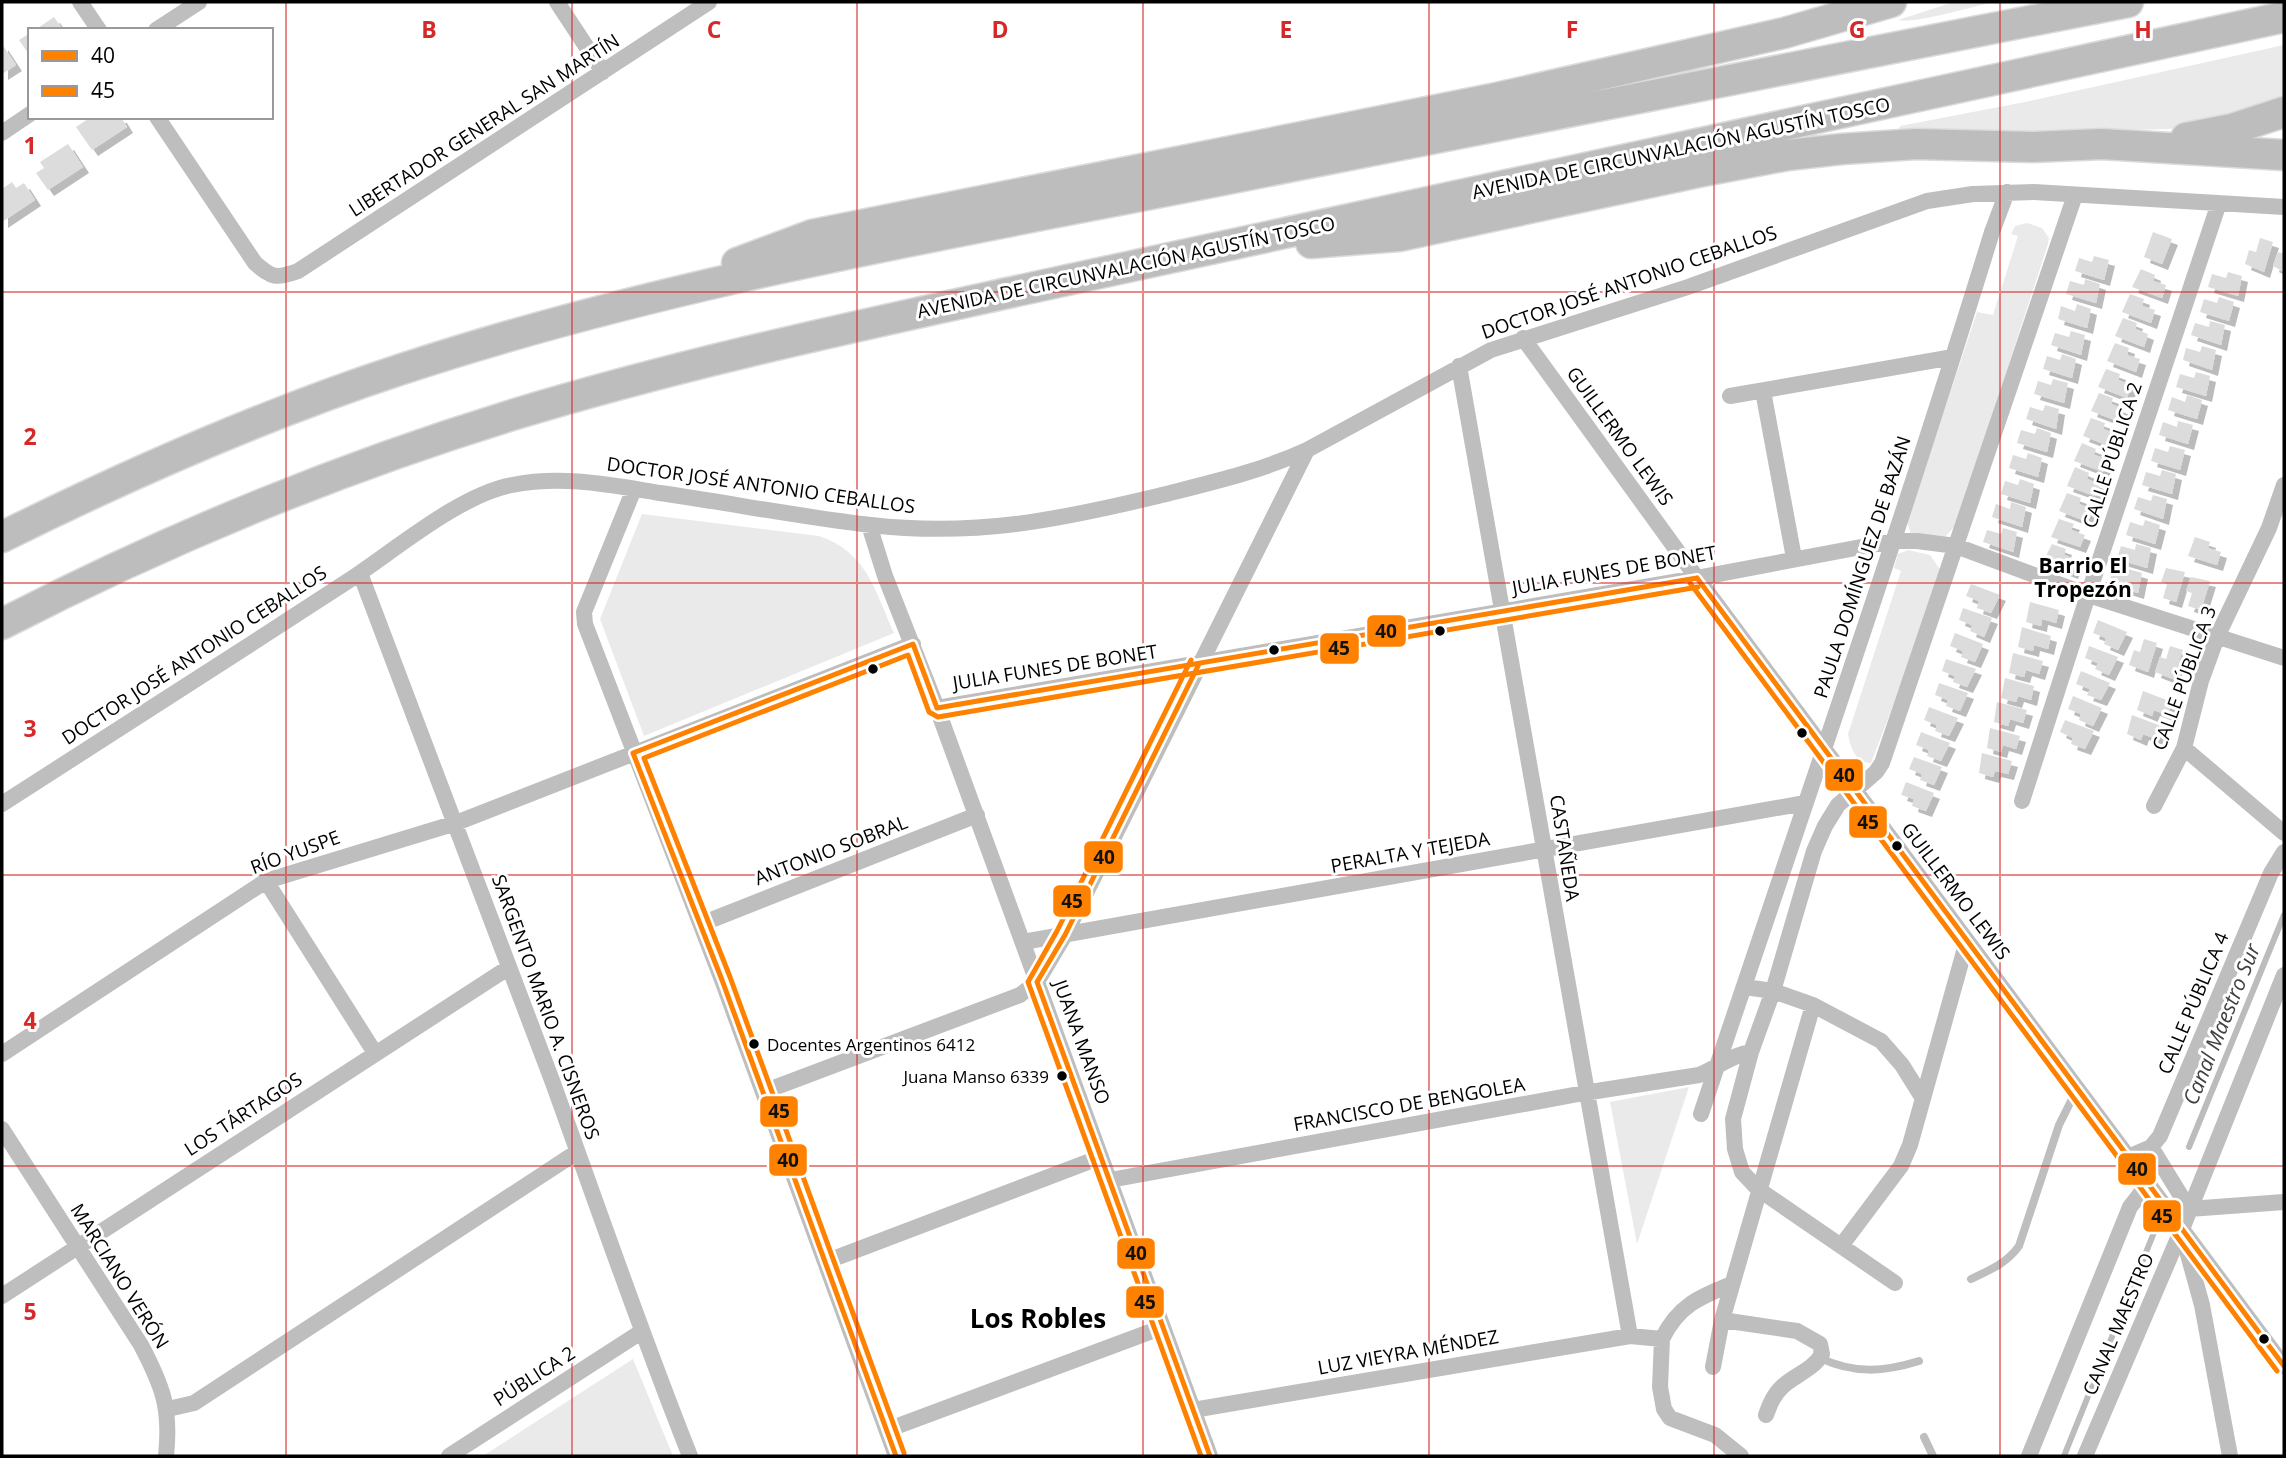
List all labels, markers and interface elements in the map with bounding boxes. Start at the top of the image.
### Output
text: C [707,13,721,45]
text: D [991,13,1009,45]
text: E [1280,13,1292,45]
text: F [1566,13,1578,45]
text: G [1849,13,1865,45]
text: H [2134,13,2152,45]
legend [28,28,273,119]
street label: LIBERTADOR GENERAL SAN MARTÍN [344,29,624,221]
text: 40 [91,41,115,69]
text: 45 [91,76,115,104]
street label: AVENIDA DE CIRCUNVALACIÓN AGUSTÍN TOSCO [1470,91,1892,205]
text: 1 [23,129,37,161]
street label: AVENIDA DE CIRCUNVALACIÓN AGUSTÍN TOSCO [915,210,1337,324]
street label: DOCTOR JOSÉ ANTONIO CEBALLOS [1478,219,1780,345]
street label: GUILLERMO LEWIS [1561,361,1679,511]
street label: CALLE PÚBLICA 2 [2076,379,2148,531]
text: 2 [23,420,37,452]
street label: PAULA DOMÍNGUEZ DE BAZÁN [1807,433,1917,701]
street label: DOCTOR JOSÉ ANTONIO CEBALLOS [605,450,917,520]
street label: JULIA FUNES DE BONET [1508,539,1719,601]
district label: Barrio El Tropezón [2034,551,2132,603]
street label: DOCTOR JOSÉ ANTONIO CEBALLOS [57,559,331,751]
street label: CALLE PÚBLICA 3 [2146,602,2222,754]
line badge: 40 [1366,614,1407,648]
text: 40 [1375,618,1397,644]
unlabelled marker [1433,624,1447,638]
line badge: 45 [1319,632,1360,665]
text: 45 [1328,635,1350,661]
street label: JULIA FUNES DE BONET [949,638,1160,696]
unlabelled marker [1267,643,1281,657]
unlabelled marker [866,662,880,676]
text: 3 [23,712,37,744]
unlabelled marker [1795,726,1809,740]
line badge: 40 [1824,758,1864,792]
text: 40 [1833,762,1855,788]
street label: CASTAÑEDA [1544,793,1586,903]
line badge: 45 [1848,805,1888,839]
street label: ANTONIO SOBRAL [751,809,911,891]
text: 45 [1857,809,1879,835]
street label: GUILLERMO LEWIS [1896,817,2016,965]
street label: RÍO YUSPE [247,824,343,880]
street label: PERALTA Y TEJEDA [1328,825,1492,879]
unlabelled marker [1890,839,1904,853]
line badge: 40 [1083,840,1124,874]
text: 40 [1093,844,1115,870]
street label: SARGENTO MARIO A. CISNEROS [486,871,606,1143]
line badge: 45 [1052,884,1092,918]
text: 45 [1061,888,1083,914]
street label: CALLE PÚBLICA 4 [2151,928,2235,1078]
water label: Canal Maestro Sur [2176,939,2266,1109]
street label: JUANA MANSO [1047,974,1117,1108]
text: 4 [23,1004,37,1036]
place label: Docentes Argentinos 6412 [767,1033,975,1056]
marker: Docentes Argentinos 6412 [747,1037,761,1051]
place label: Juana Manso 6339 [901,1065,1049,1088]
street label: LOS TÁRTAGOS [179,1066,307,1162]
marker: Juana Manso 6339 [1055,1069,1069,1083]
street label: FRANCISCO DE BENGOLEA [1291,1071,1527,1137]
line badge: 45 [759,1095,799,1128]
text: 45 [768,1098,790,1124]
line badge: 40 [768,1143,808,1177]
text: 40 [777,1147,799,1173]
line badge: 40 [2117,1152,2157,1186]
text: 40 [2126,1156,2148,1182]
street label: MARCIANO VERÓN [65,1198,175,1354]
line badge: 45 [2142,1199,2182,1233]
text: 45 [2151,1203,2173,1229]
line badge: 40 [1116,1237,1156,1270]
text: 40 [1125,1240,1147,1266]
street label: CANAL MAESTRO [2076,1249,2160,1399]
line badge: 45 [1125,1285,1165,1319]
text: 45 [1134,1289,1156,1315]
text: 5 [23,1295,37,1327]
district label: Los Robles [970,1300,1106,1336]
street label: LUZ VIEYRA MÉNDEZ [1316,1323,1501,1381]
unlabelled marker [2257,1332,2271,1346]
street label: PÚBLICA 2 [488,1340,580,1412]

